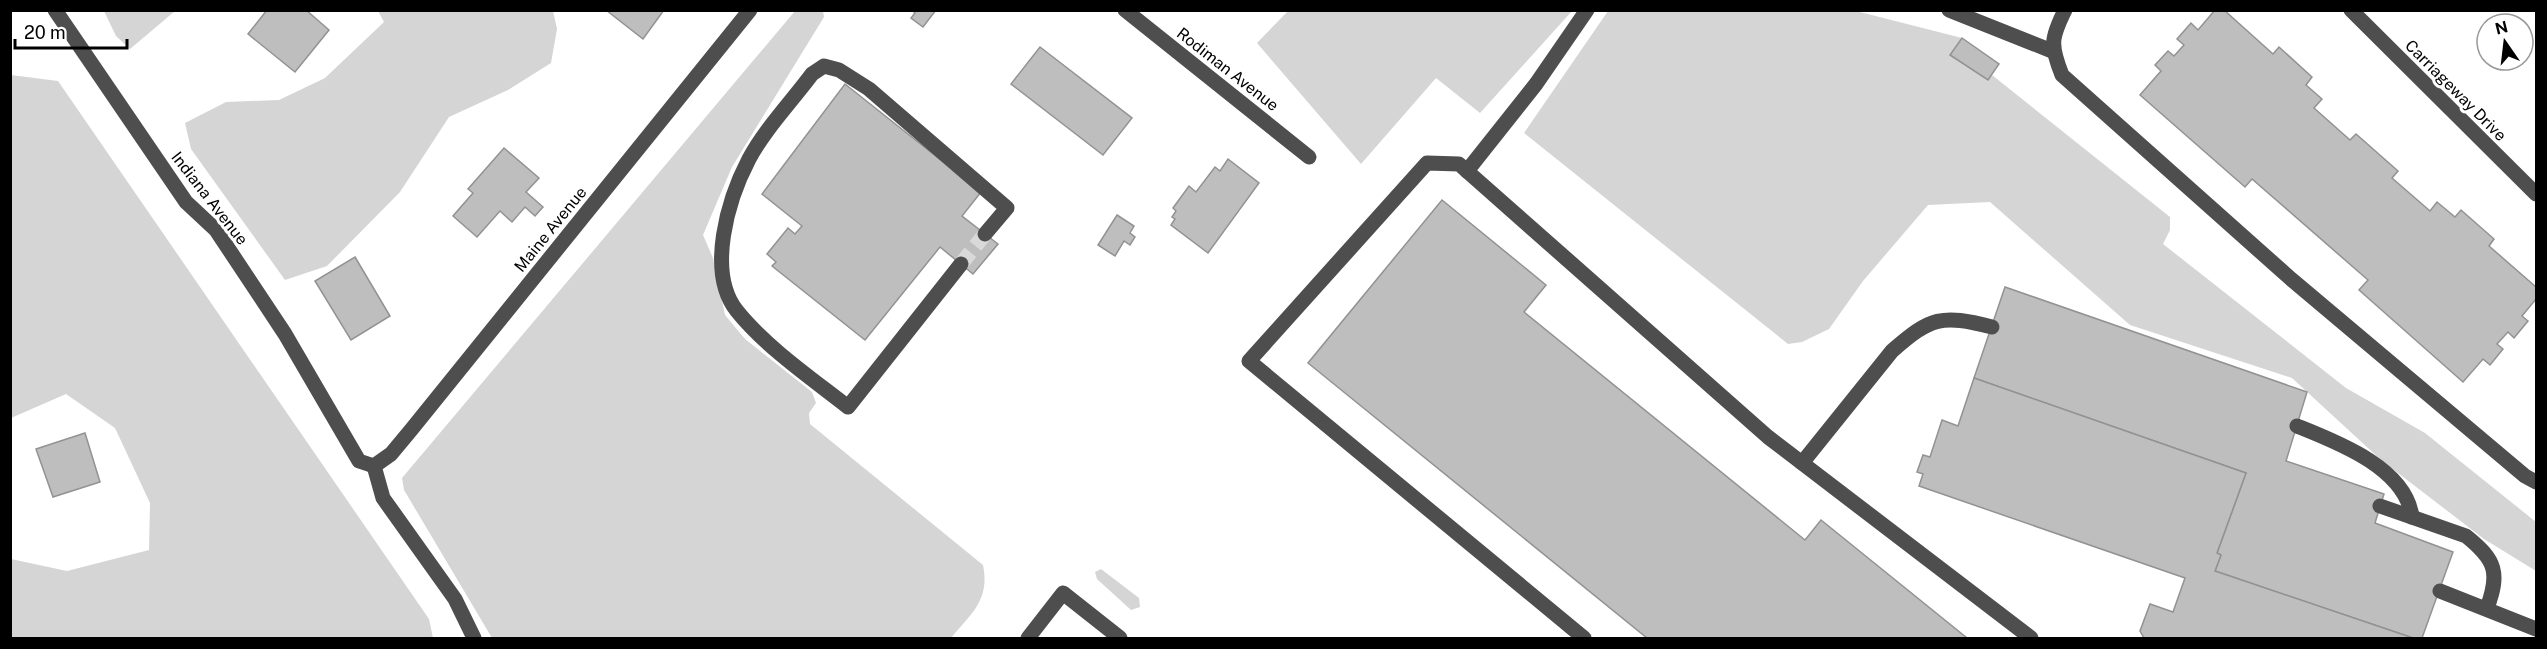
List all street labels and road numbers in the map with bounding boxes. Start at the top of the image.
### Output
street label: Rodiman Avenue [1173,24,1282,115]
street label: Carriageway Drive [2401,36,2510,145]
street label: Indiana Avenue [167,148,252,249]
street label: Maine Avenue [510,183,591,276]

